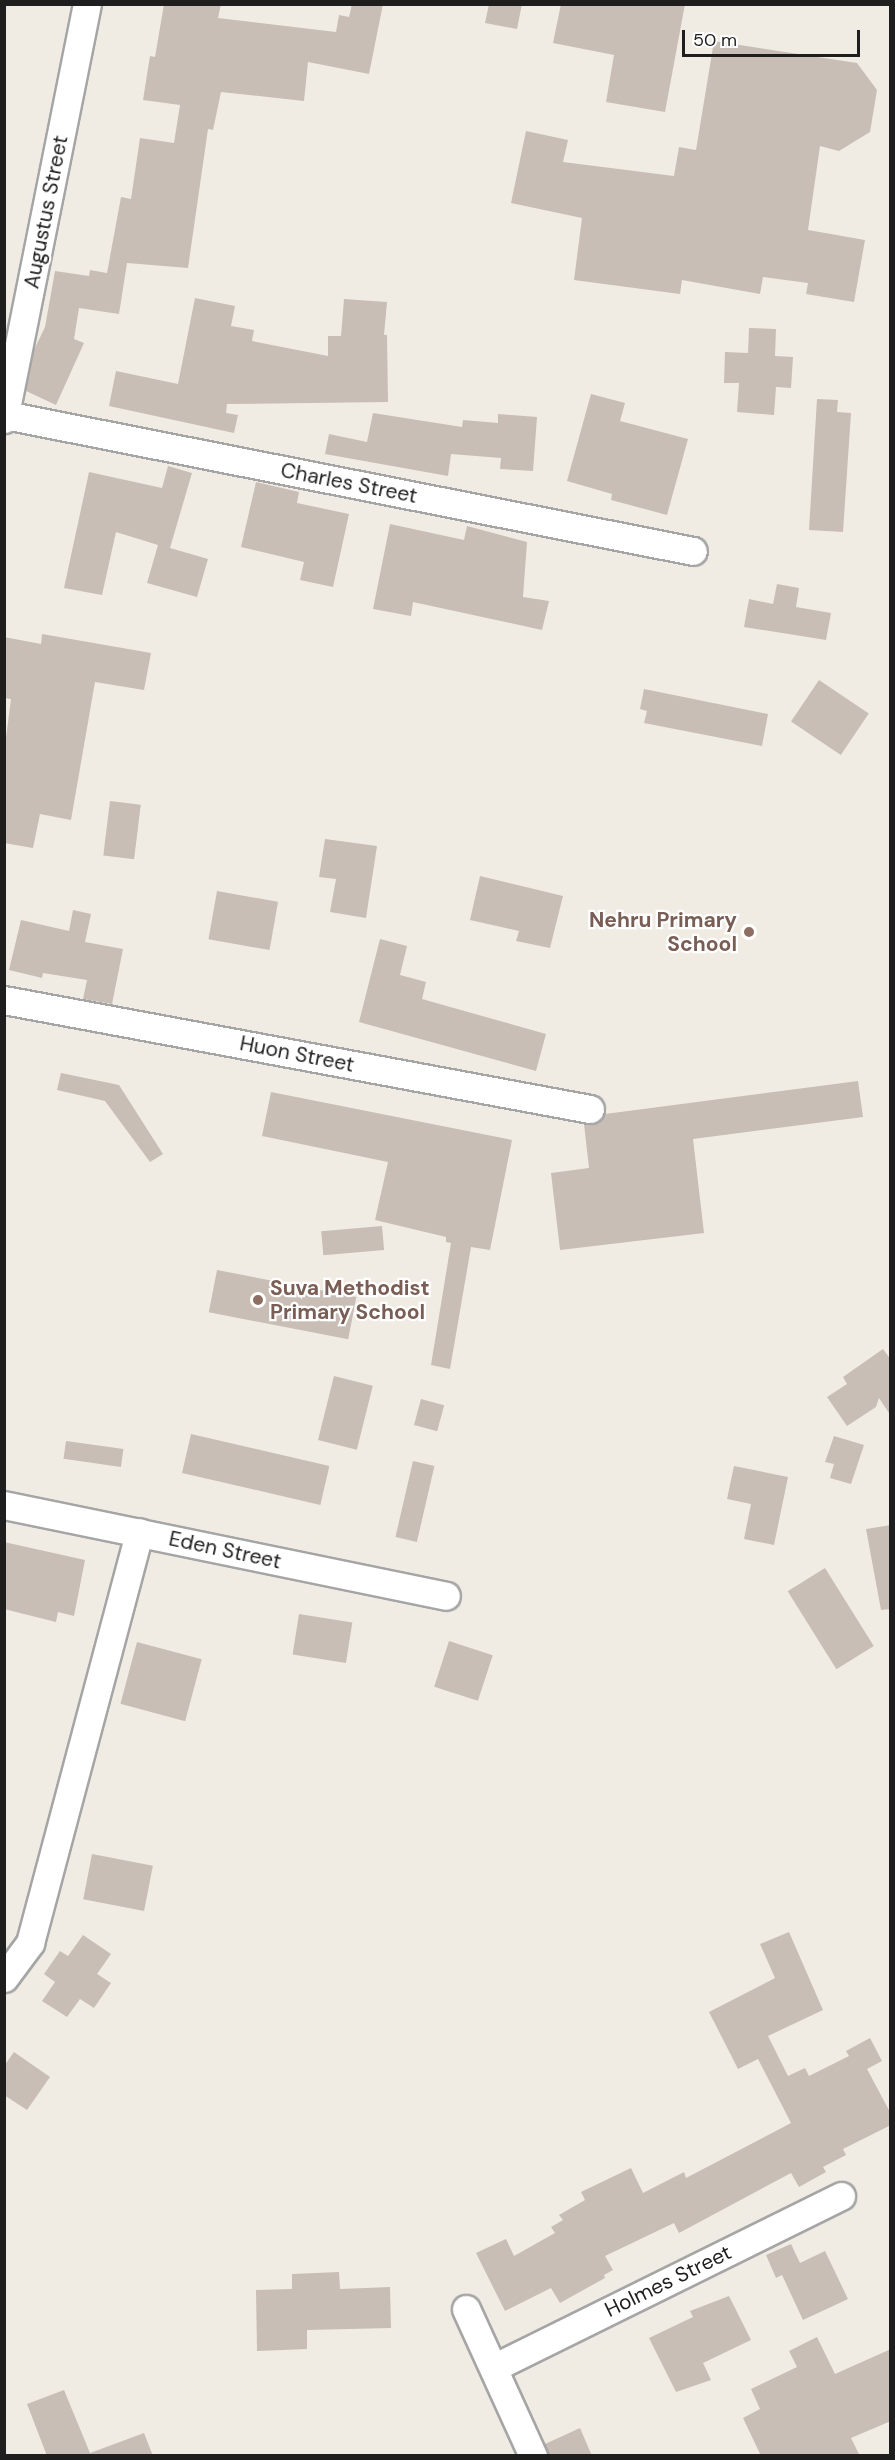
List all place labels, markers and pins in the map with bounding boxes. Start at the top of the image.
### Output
place label: Nehru Primary School [589,907,737,957]
marker: Nehru Primary School [742,925,756,939]
place label: Suva Methodist Primary School [270,1275,430,1325]
marker: Suva Methodist Primary School [251,1293,265,1307]

